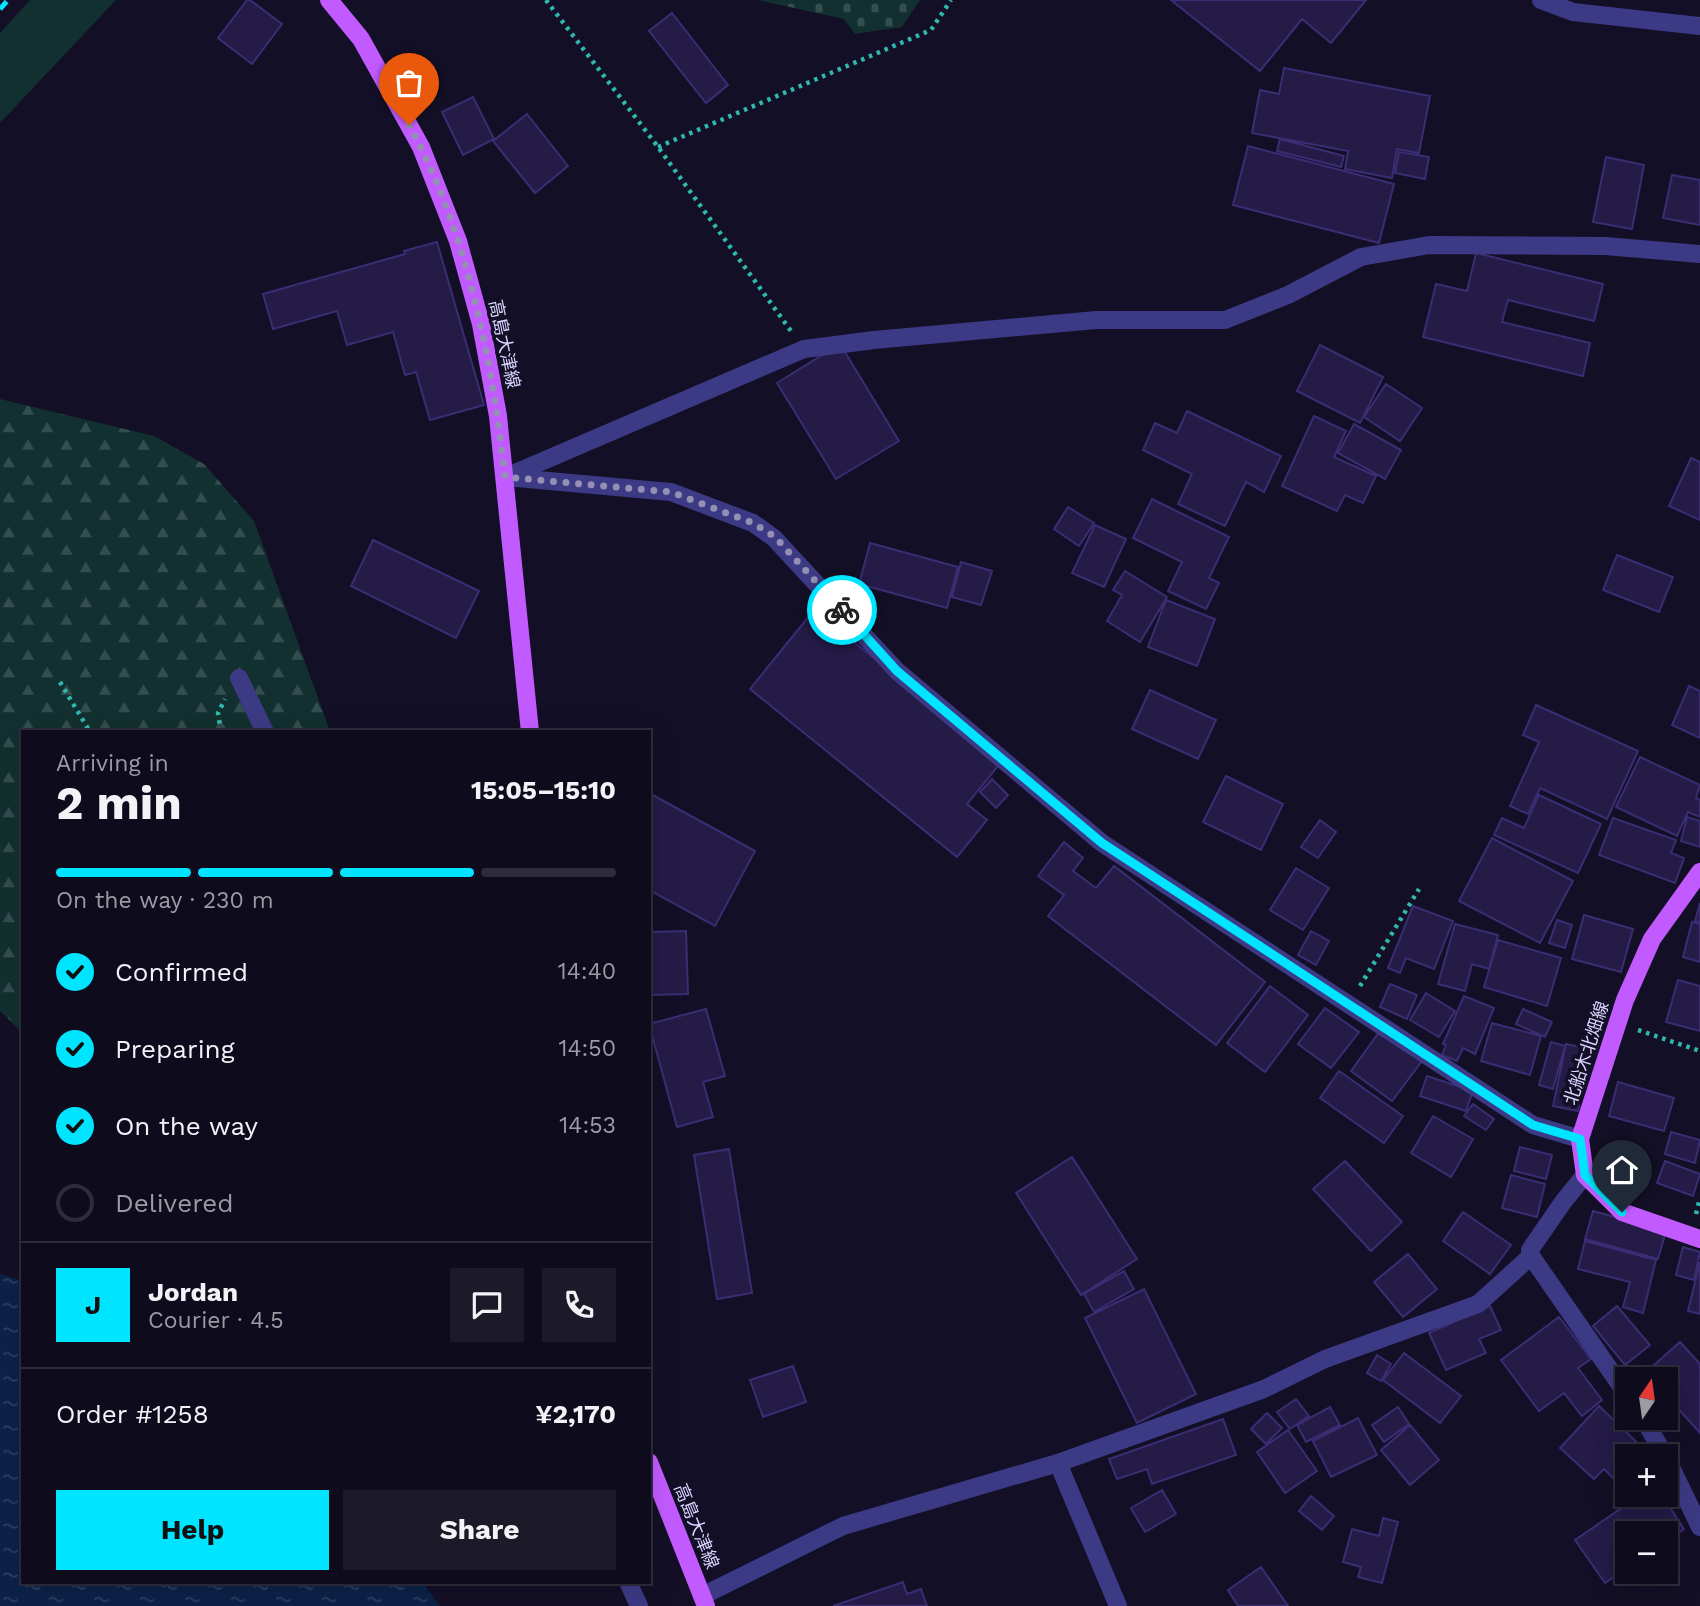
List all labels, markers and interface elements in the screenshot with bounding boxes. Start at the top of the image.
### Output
pin [379,53,439,125]
icon: bag [390,64,428,102]
street label: 高島大津線 [485,298,525,390]
courier [807,575,877,645]
icon: bike [823,591,861,629]
text: Arriving in [56,750,169,777]
text: 15:05–15:10 [471,775,616,805]
text: 2 min [56,776,182,830]
text: On the way · 230 m [56,887,274,914]
icon: check [56,953,94,991]
text: Confirmed [115,957,248,987]
text: 14:40 [558,958,616,985]
street label: 北船木北畑線 [1559,998,1613,1108]
icon: check [56,1030,94,1068]
text: Preparing [115,1034,235,1064]
text: 14:50 [558,1035,616,1062]
icon: check [56,1107,94,1145]
text: On the way [115,1111,258,1141]
text: 14:53 [559,1112,616,1139]
pin [1592,1140,1652,1212]
icon: home [1603,1151,1641,1189]
text: Delivered [115,1188,234,1218]
button: chat [450,1268,524,1342]
button: phone [542,1268,616,1342]
text: Jordan [148,1277,238,1307]
text: J [85,1290,101,1320]
text: Courier · 4.5 [148,1307,284,1334]
north arrow [1615,1367,1678,1430]
map controls [1615,1367,1678,1584]
text: Order #1258 [56,1399,209,1429]
text: ¥2,170 [535,1399,616,1429]
button: + [1615,1444,1678,1507]
street label: 高島大津線 [670,1480,724,1572]
button: Help [56,1490,329,1570]
button: Share [343,1490,616,1570]
button: − [1615,1521,1678,1584]

